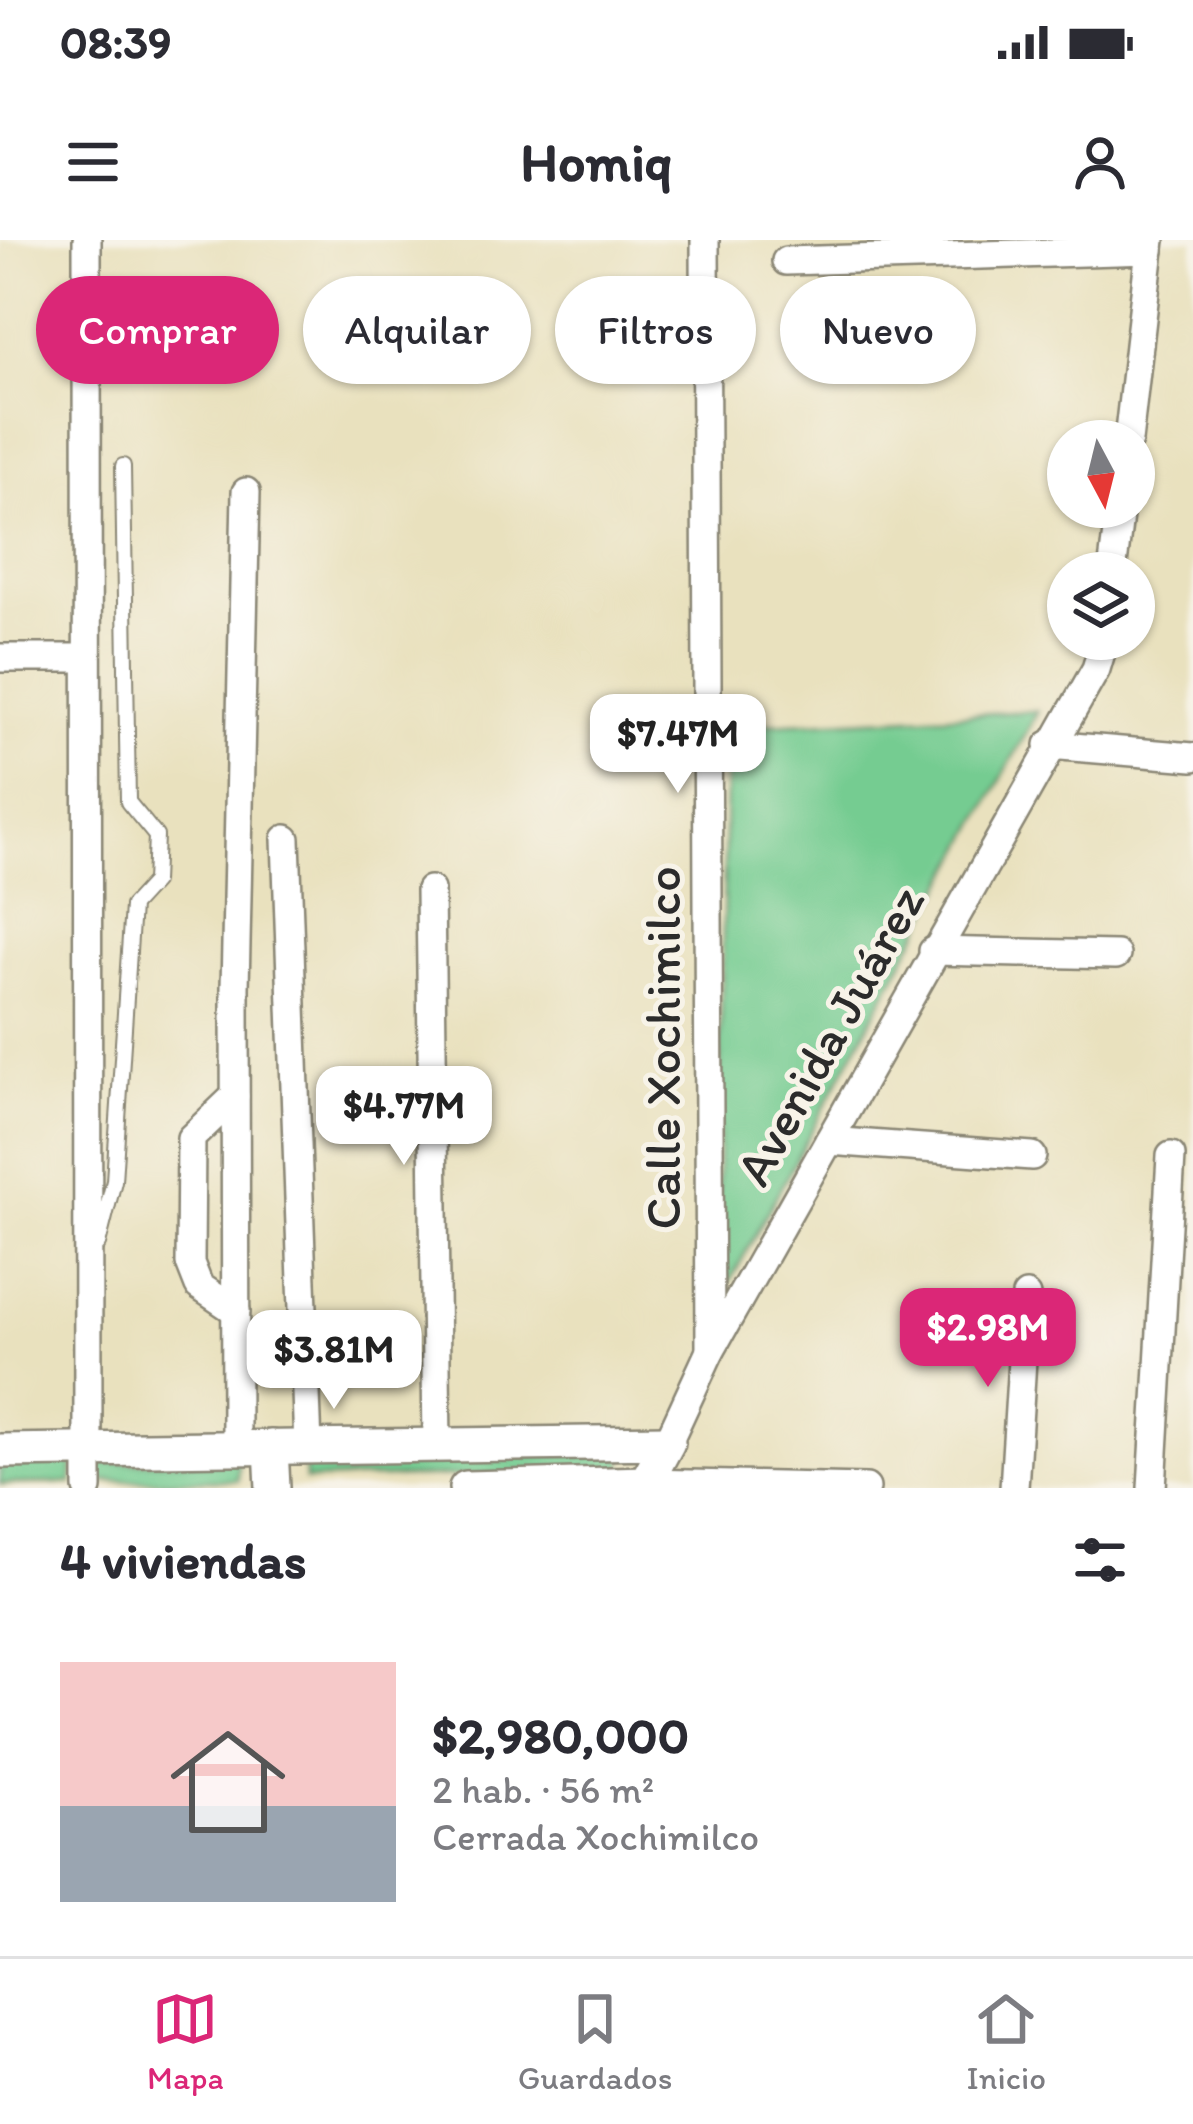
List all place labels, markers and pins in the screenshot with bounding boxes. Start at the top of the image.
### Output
pin: $7.47M [580,694,776,796]
pin: $4.77M [306,1066,502,1168]
pin: $2.98M [890,1288,1086,1390]
pin: $3.81M [236,1310,432,1412]

